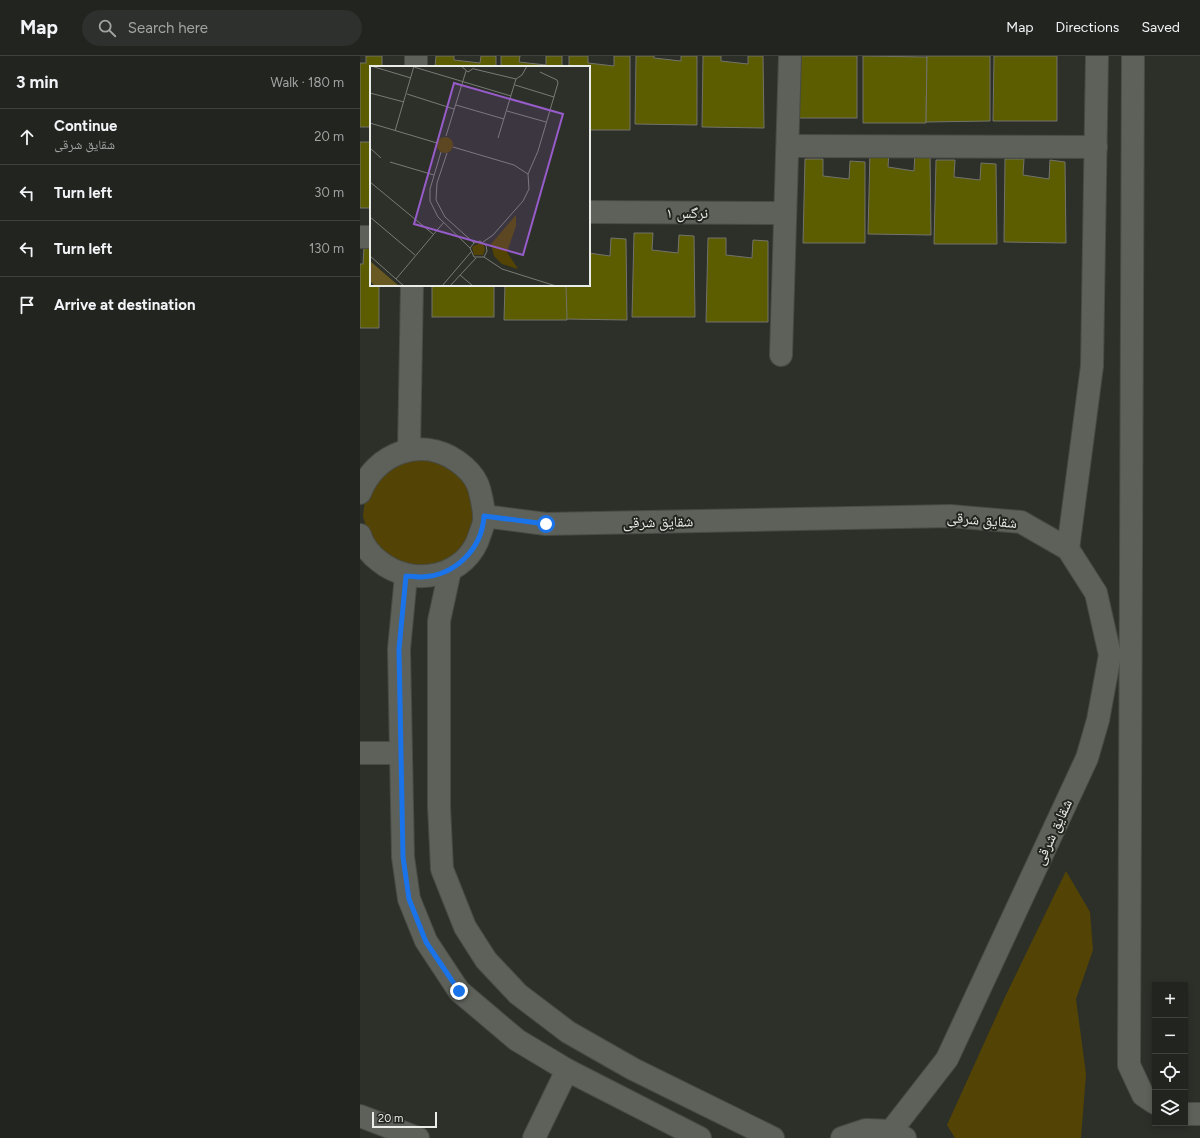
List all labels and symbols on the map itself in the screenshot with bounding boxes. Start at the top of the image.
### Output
inset map [370,66,590,286]
street label: نرگس ۱ [666,204,708,223]
street label: شقایق شرقی [946,508,1018,533]
street label: شقایق شرقی [623,512,694,533]
route start [537,515,555,533]
street label: شقایق شرقی [1030,796,1077,868]
route end [450,982,468,1000]
scale bar [372,1110,437,1129]

